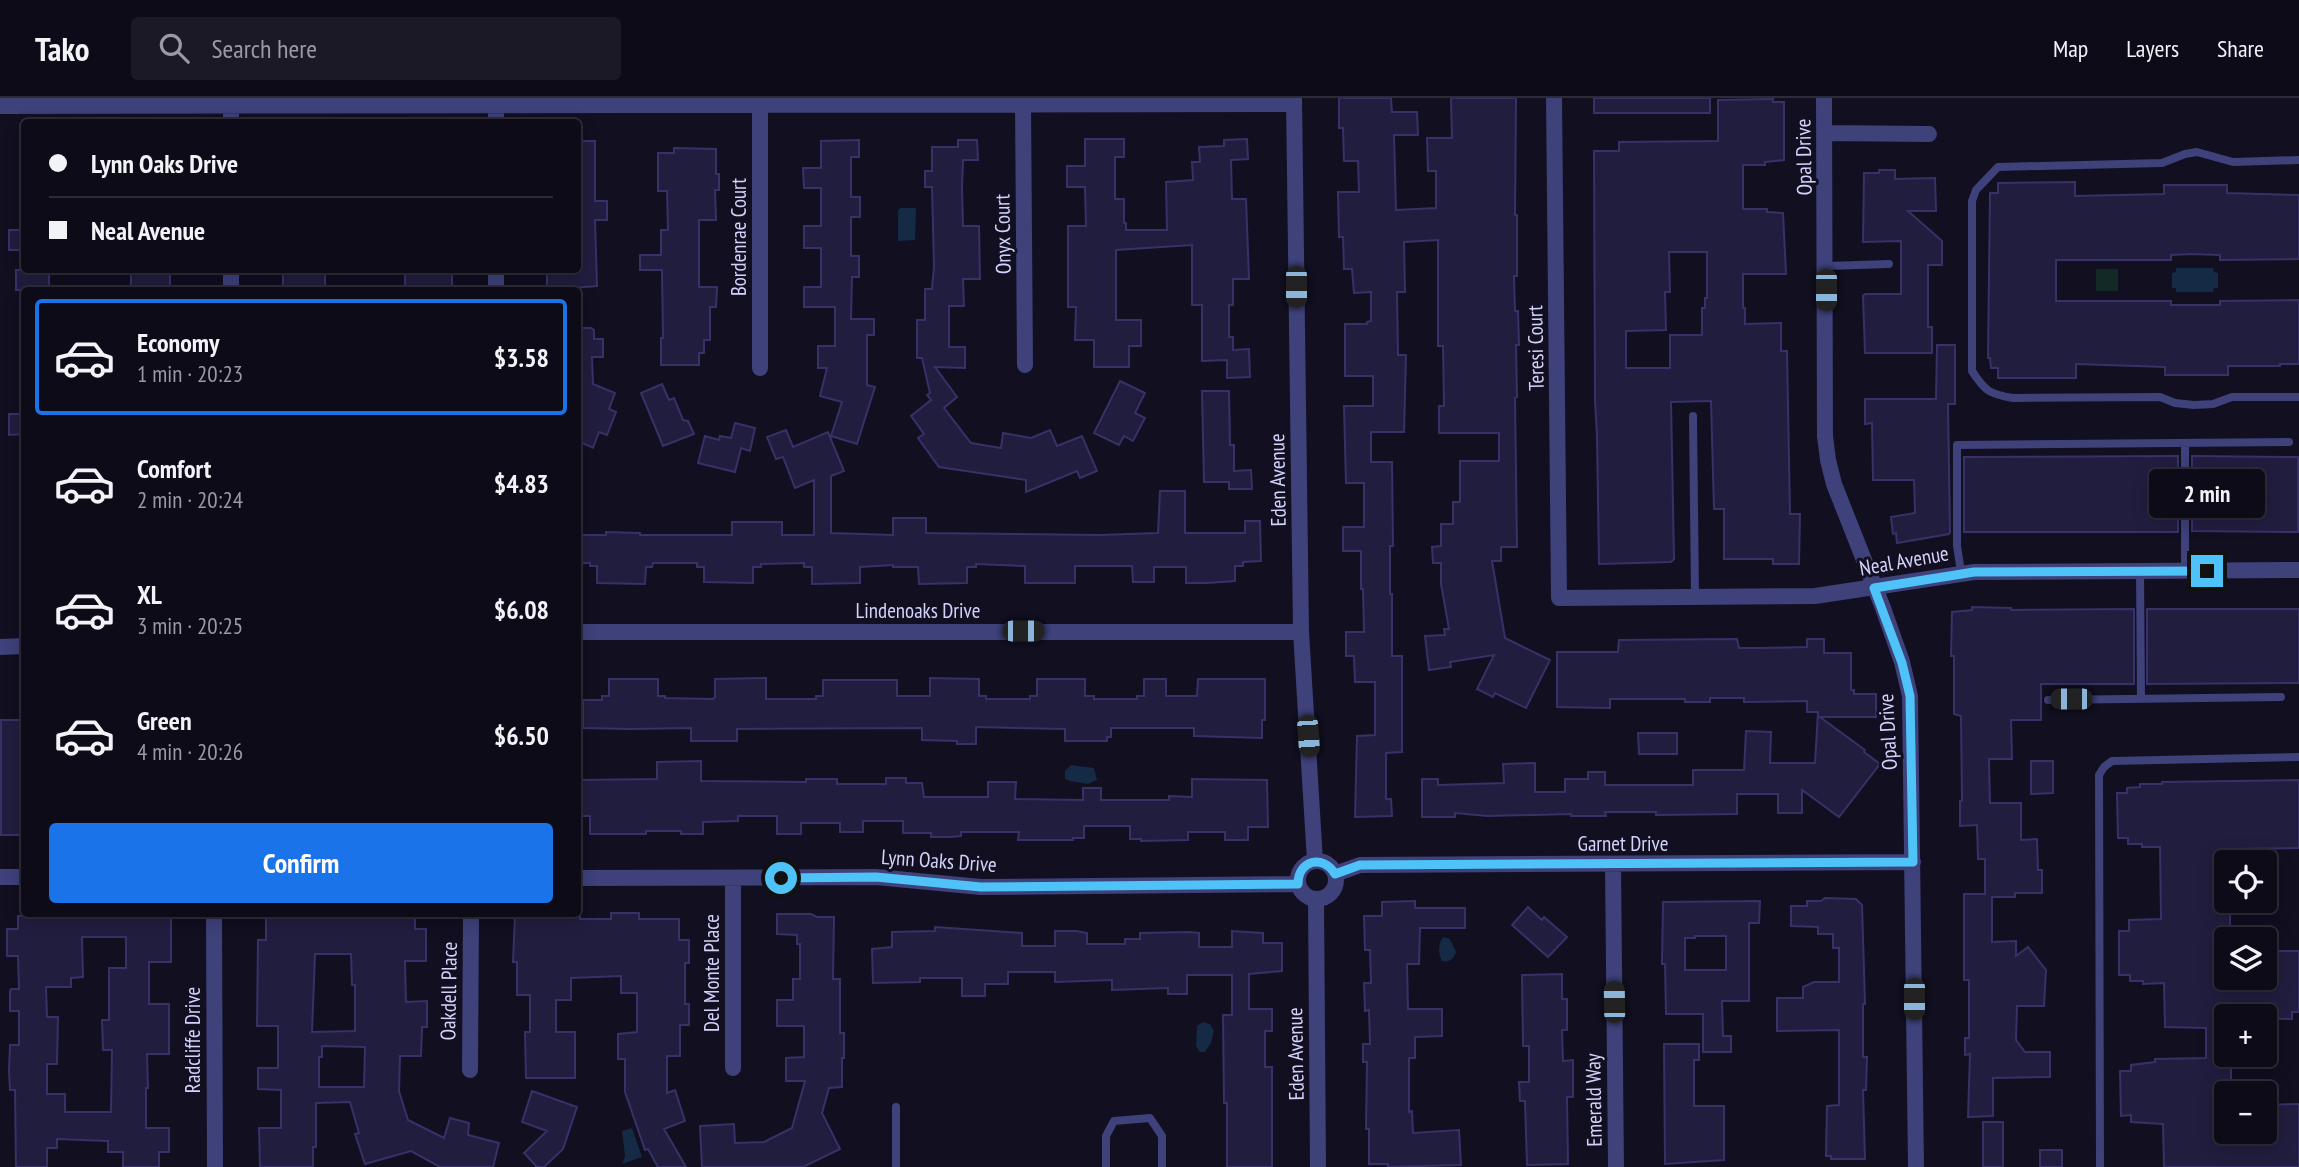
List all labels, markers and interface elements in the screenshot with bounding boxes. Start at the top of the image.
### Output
search box [131,17,621,80]
text: Tako [35,27,89,70]
icon: search [155,29,193,67]
text: Search here [211,32,317,65]
text: Map [2053,33,2088,64]
text: Layers [2126,33,2179,64]
text: Share [2217,33,2264,64]
street label: Opal Drive [1789,118,1818,196]
text: Lynn Oaks Drive [91,147,238,180]
street label: Bordenrae Court [725,178,752,296]
street label: Onyx Court [988,193,1017,274]
text: Neal Avenue [91,214,205,247]
car [1286,266,1307,308]
car [1816,269,1837,311]
street label: Teresi Court [1521,305,1550,391]
icon: car [53,326,116,389]
text: Economy [137,326,219,359]
text: $3.58 [494,341,549,374]
text: 1 min · 20:23 [137,359,243,388]
street label: Eden Avenue [1263,433,1292,527]
icon: car [53,452,116,515]
text: Comfort [137,452,211,485]
text: $4.83 [494,467,549,500]
callout: 2 min [2149,470,2265,518]
text: 2 min [2184,479,2230,508]
text: 2 min · 20:24 [137,485,243,514]
street label: Neal Avenue [1857,539,1951,582]
route end [2191,555,2223,587]
icon: car [53,578,116,641]
text: XL [137,578,162,611]
text: $6.08 [494,593,549,626]
street label: Lindenoaks Drive [856,597,980,624]
text: 3 min · 20:25 [137,611,243,640]
car [1003,621,1045,642]
car [2051,689,2093,710]
street label: Opal Drive [1872,693,1903,771]
icon: car [53,704,116,767]
text: Green [137,704,192,737]
car [1297,714,1320,758]
text: $6.50 [494,719,549,752]
text: 4 min · 20:26 [137,737,243,766]
button: Confirm [49,823,553,903]
street label: Garnet Drive [1578,830,1668,857]
street label: Lynn Oaks Drive [880,843,998,878]
map controls [2214,850,2277,1144]
button: locate [2214,850,2277,913]
route start [765,862,797,894]
street label: Del Monte Place [698,914,725,1032]
button: layers [2214,927,2277,990]
street label: Oakdell Place [434,941,463,1041]
car [1904,978,1925,1020]
car [1604,981,1625,1023]
street label: Radcliffe Drive [179,987,206,1093]
button: + [2214,1004,2277,1067]
street label: Eden Avenue [1281,1007,1310,1101]
street label: Emerald Way [1579,1053,1608,1147]
button: − [2214,1081,2277,1144]

